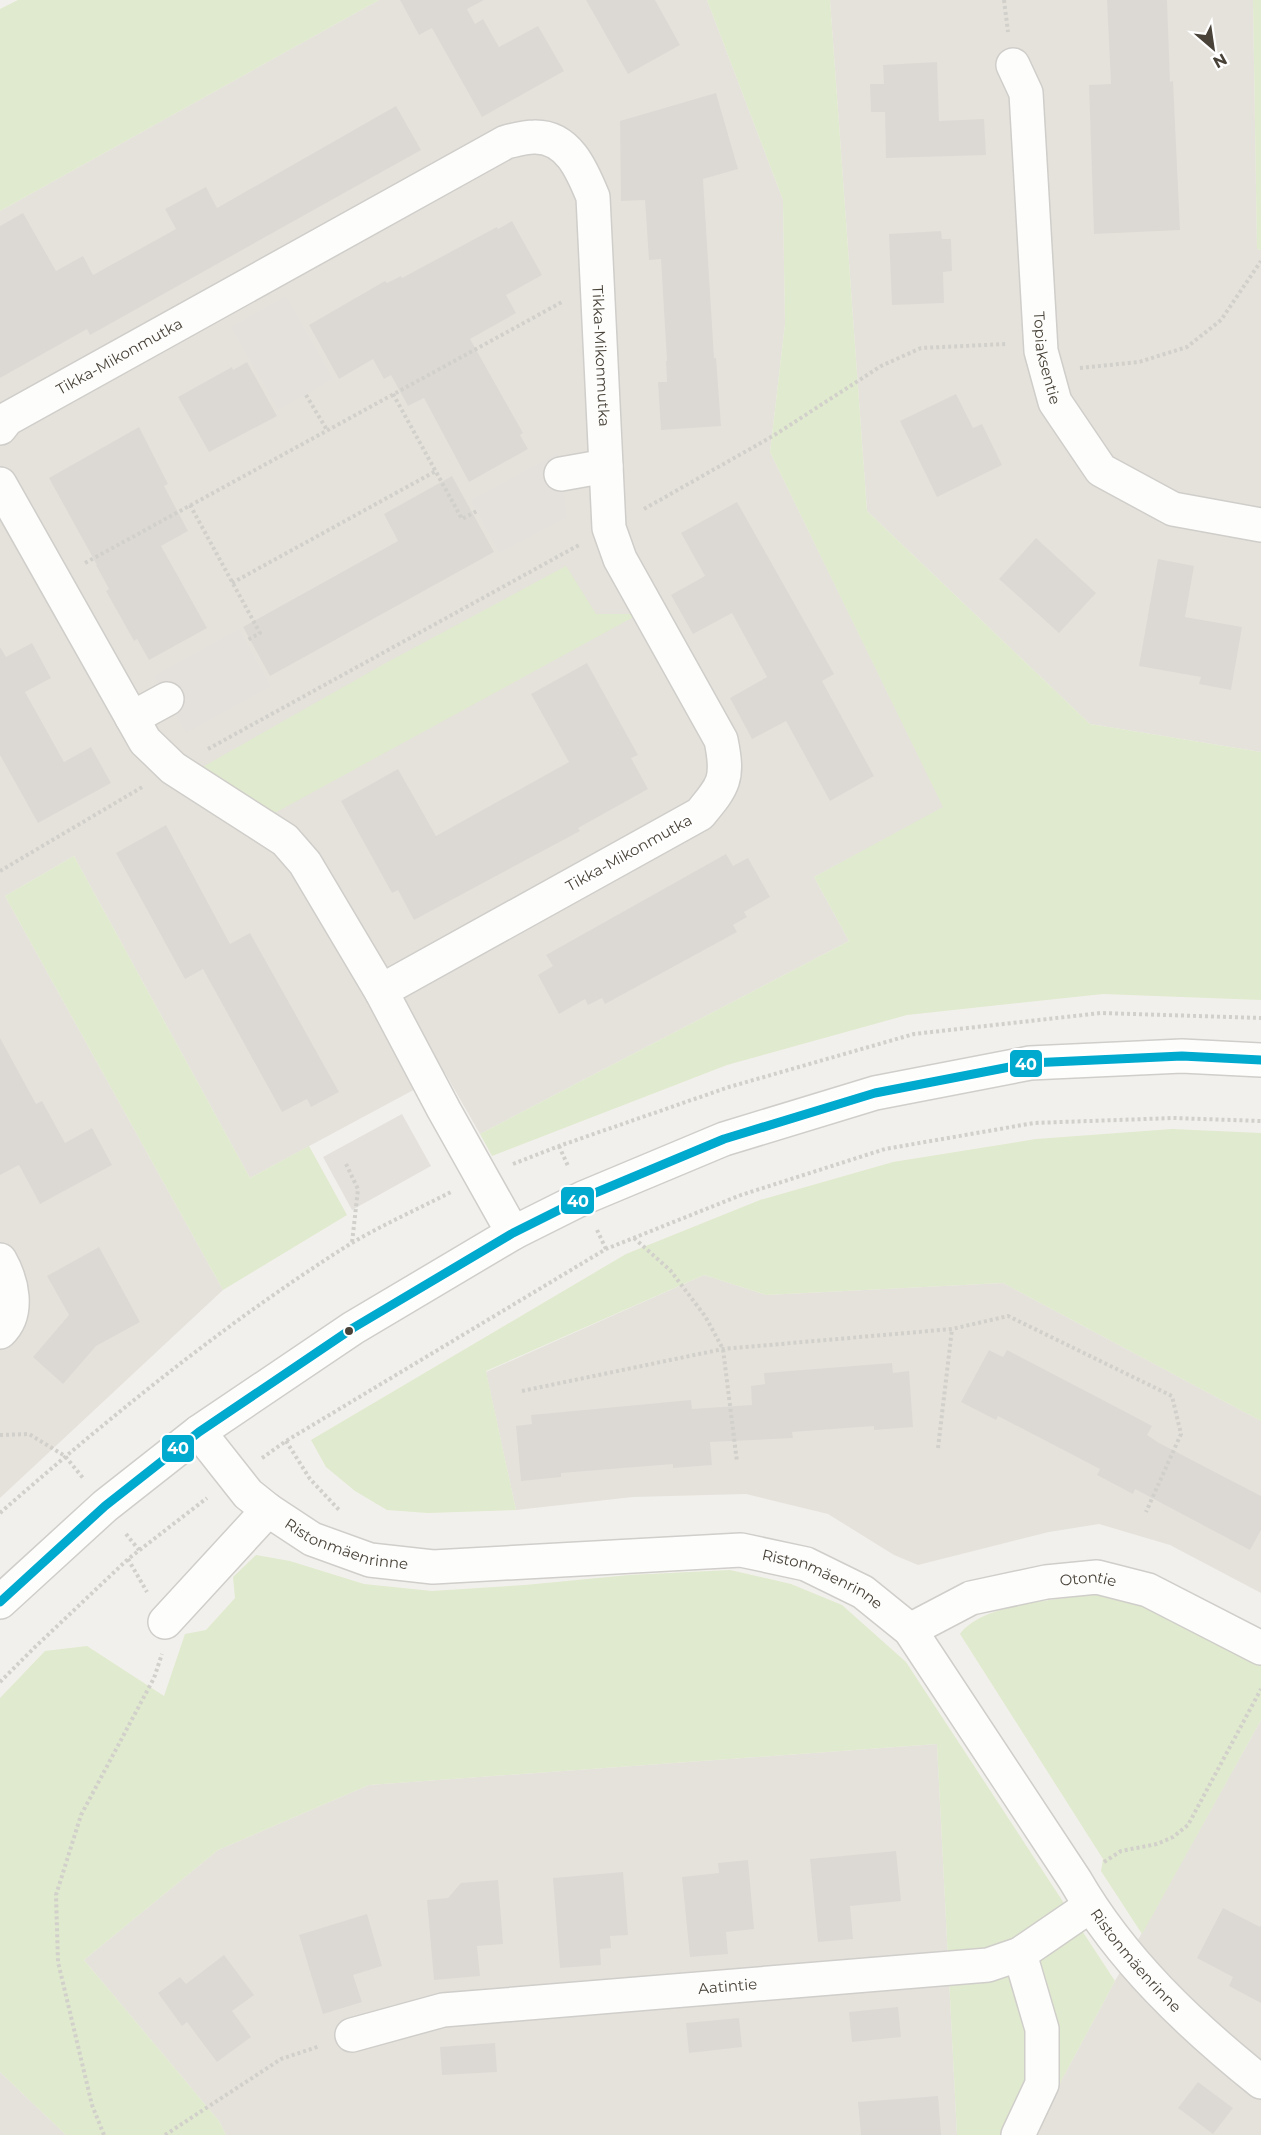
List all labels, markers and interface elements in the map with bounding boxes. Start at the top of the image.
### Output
north arrow [1183,18,1243,78]
text: N [1210,49,1230,72]
street label: Tikka-Mikonmutka [588,285,614,427]
street label: Topiaksentie [1030,311,1065,406]
street label: Tikka-Mikonmutka [53,314,186,399]
street label: Tikka-Mikonmutka [562,810,695,895]
line badge: 40 [1009,1049,1043,1078]
text: 40 [1015,1055,1037,1074]
line badge: 40 [560,1186,595,1215]
text: 40 [567,1192,589,1211]
unlabelled marker [343,1325,355,1337]
line badge: 40 [161,1434,195,1463]
text: 40 [167,1439,189,1458]
street label: Ristonmäenrinne [281,1514,409,1573]
street label: Ristonmäenrinne [760,1545,887,1613]
street label: Otontie [1059,1567,1119,1591]
street label: Ristonmäenrinne [1087,1905,1186,2016]
street label: Aatintie [697,1974,758,1998]

